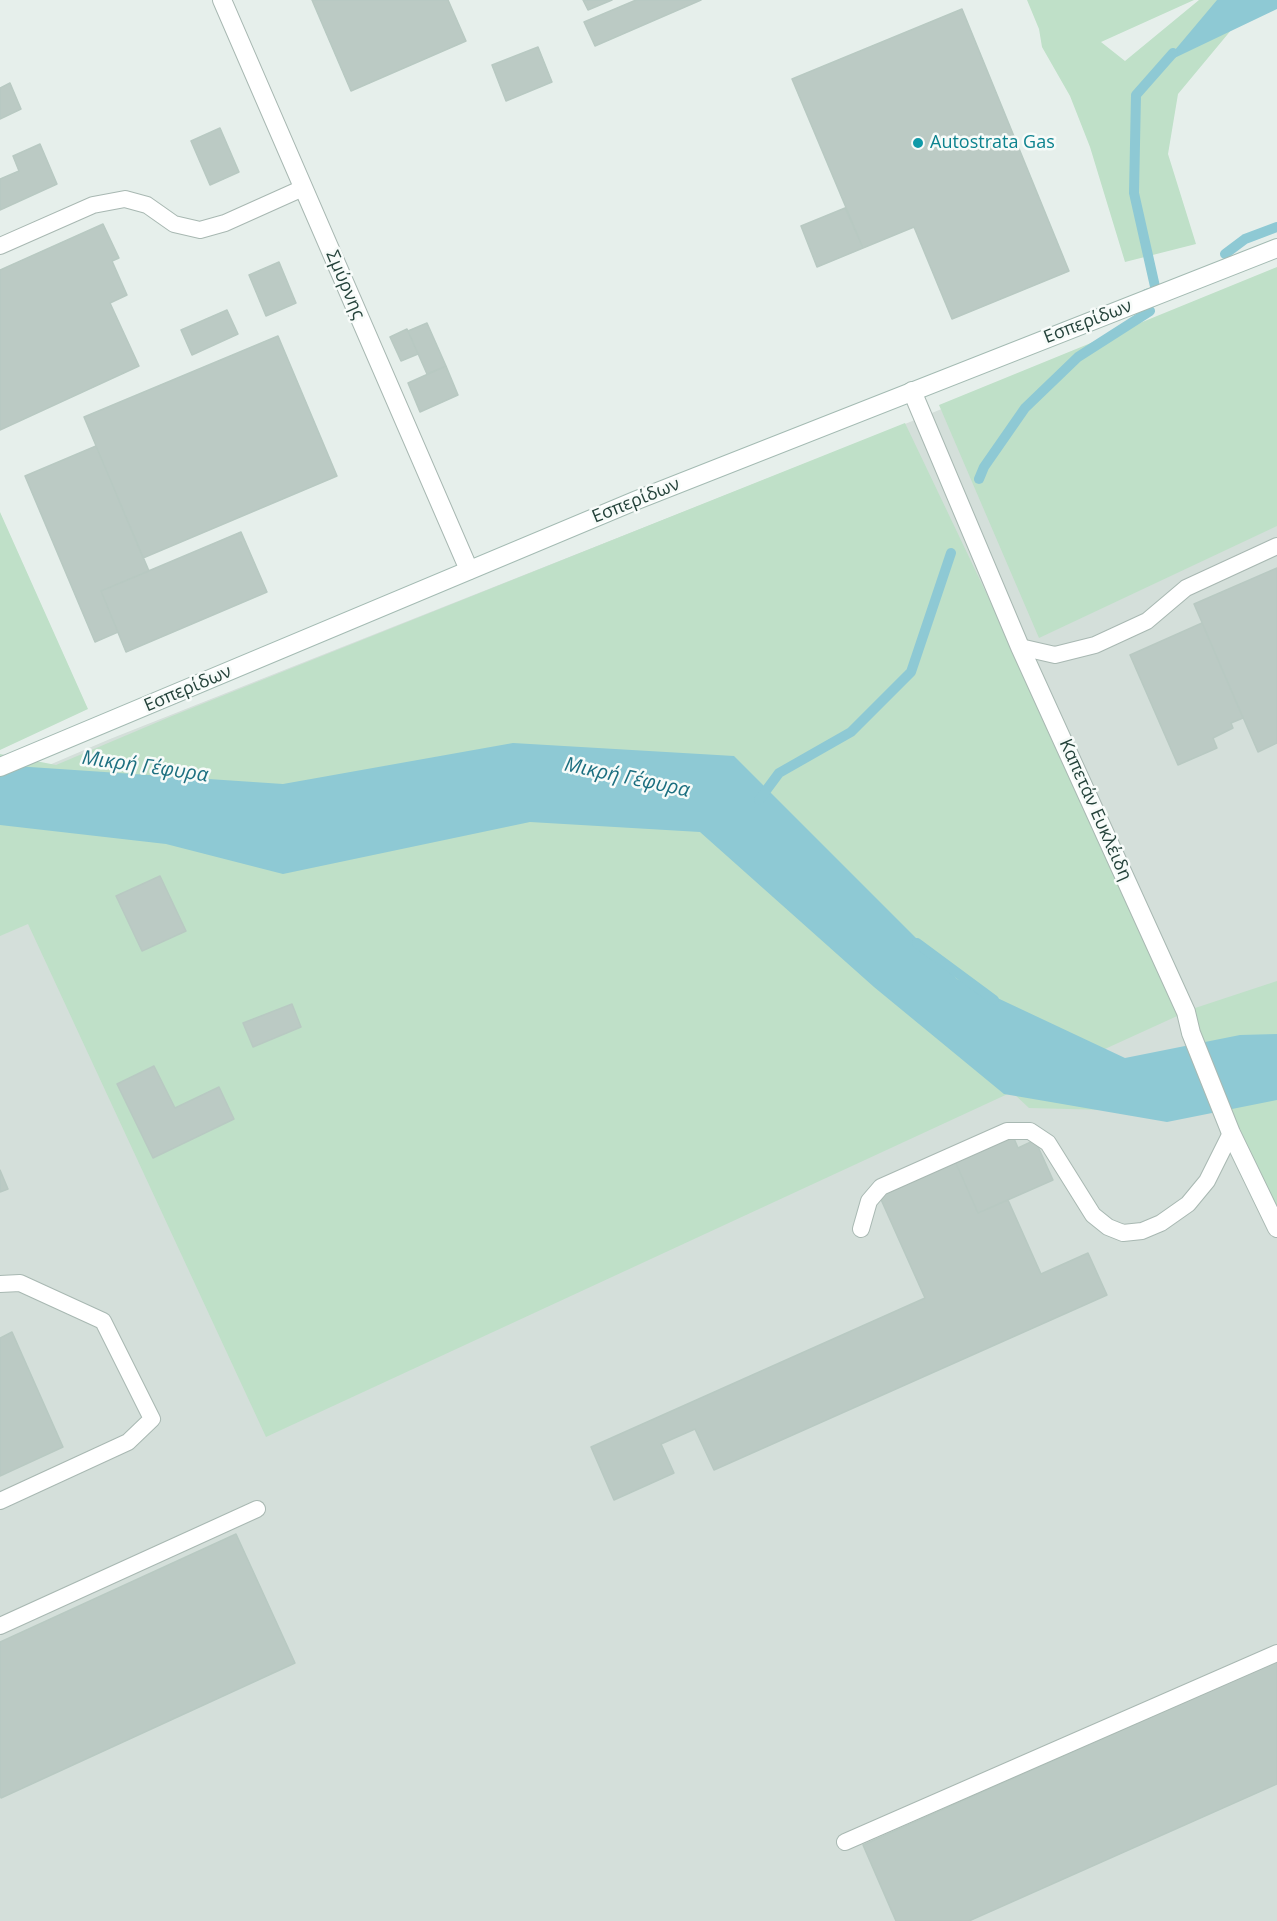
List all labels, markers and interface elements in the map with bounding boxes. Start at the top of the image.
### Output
place label: Autostrata Gas [930,132,1055,154]
marker: Autostrata Gas [911,136,925,150]
street label: Σμύρνης [321,247,369,323]
street label: Εσπερίδων [1041,295,1135,349]
street label: Εσπερίδων [589,474,683,528]
street label: Εσπερίδων [141,661,235,717]
street label: Καπετάν Ευκλέιδη [1054,736,1136,884]
water label: Μικρή Γέφυρα [80,746,210,788]
water label: Μικρή Γέφυρα [562,753,692,803]

